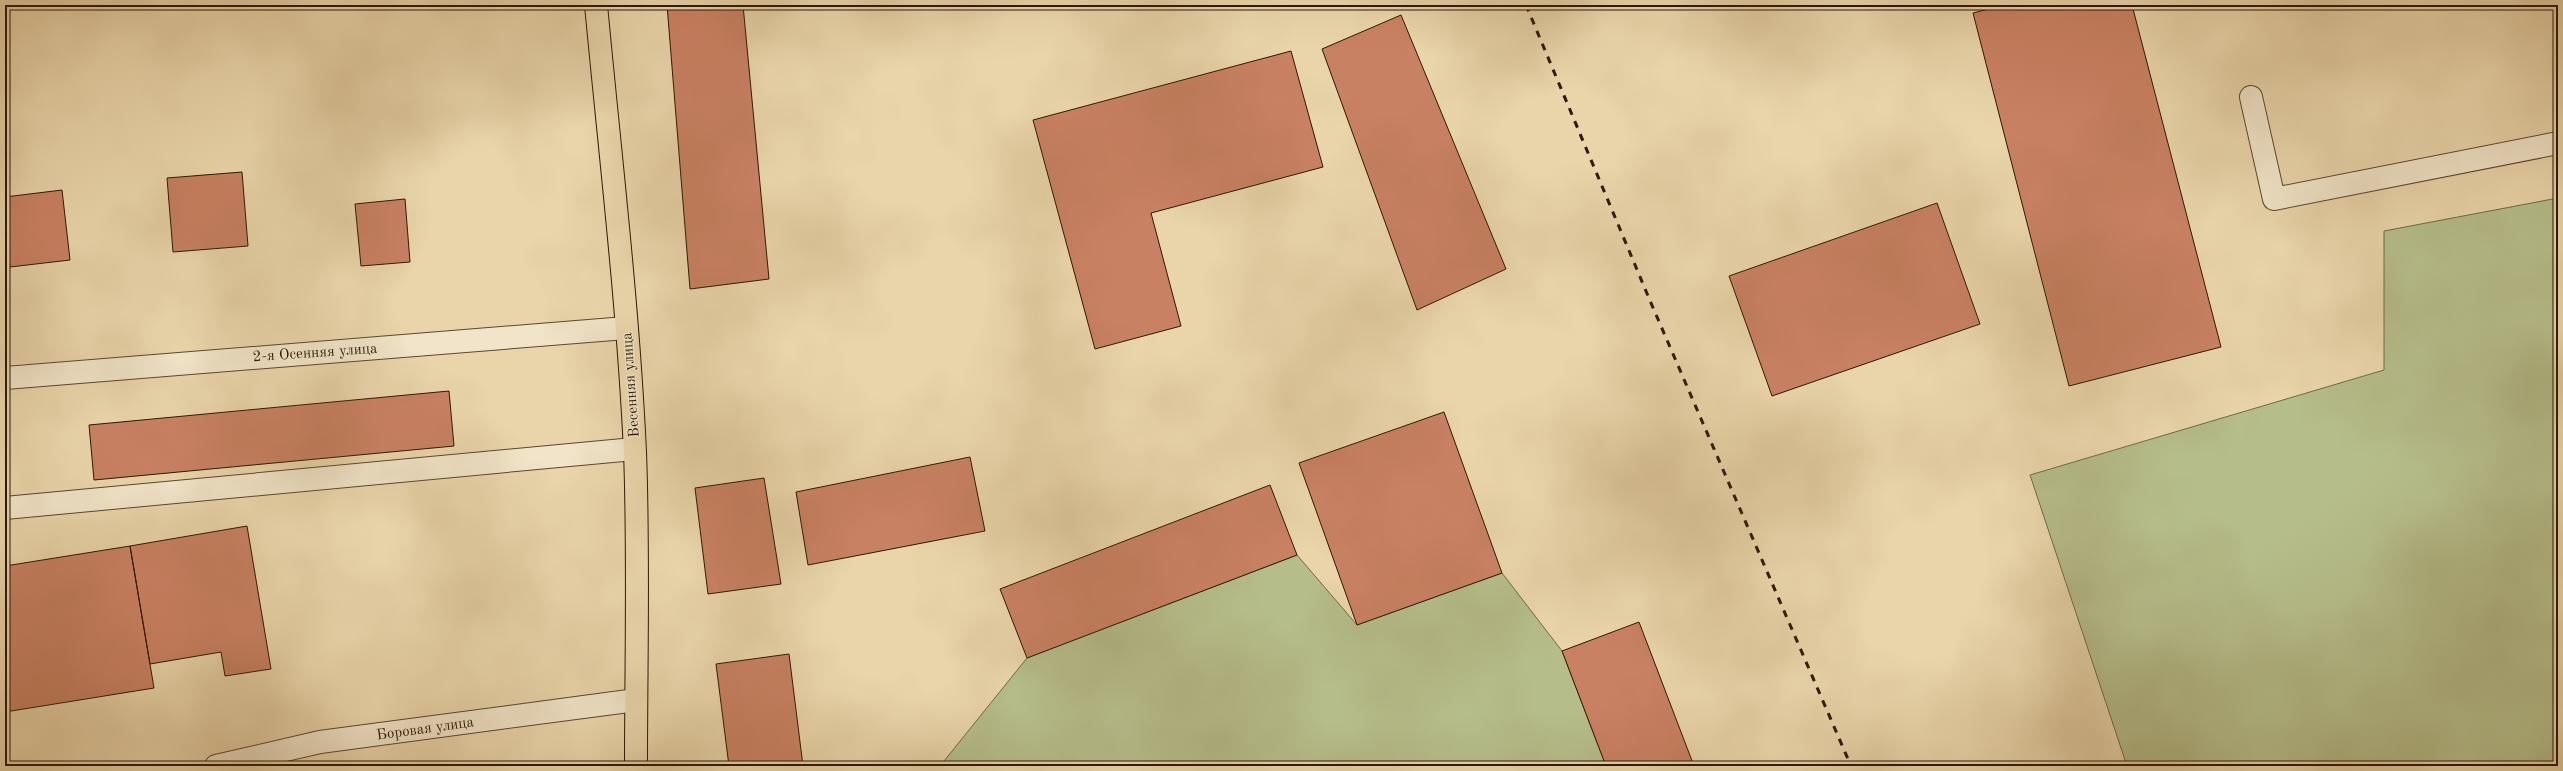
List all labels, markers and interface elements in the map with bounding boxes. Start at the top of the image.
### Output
street label: Весенняя улица [620,331,643,438]
street label: 2-я Осенняя улица [252,342,378,365]
street label: Боровая улица [376,715,475,744]

